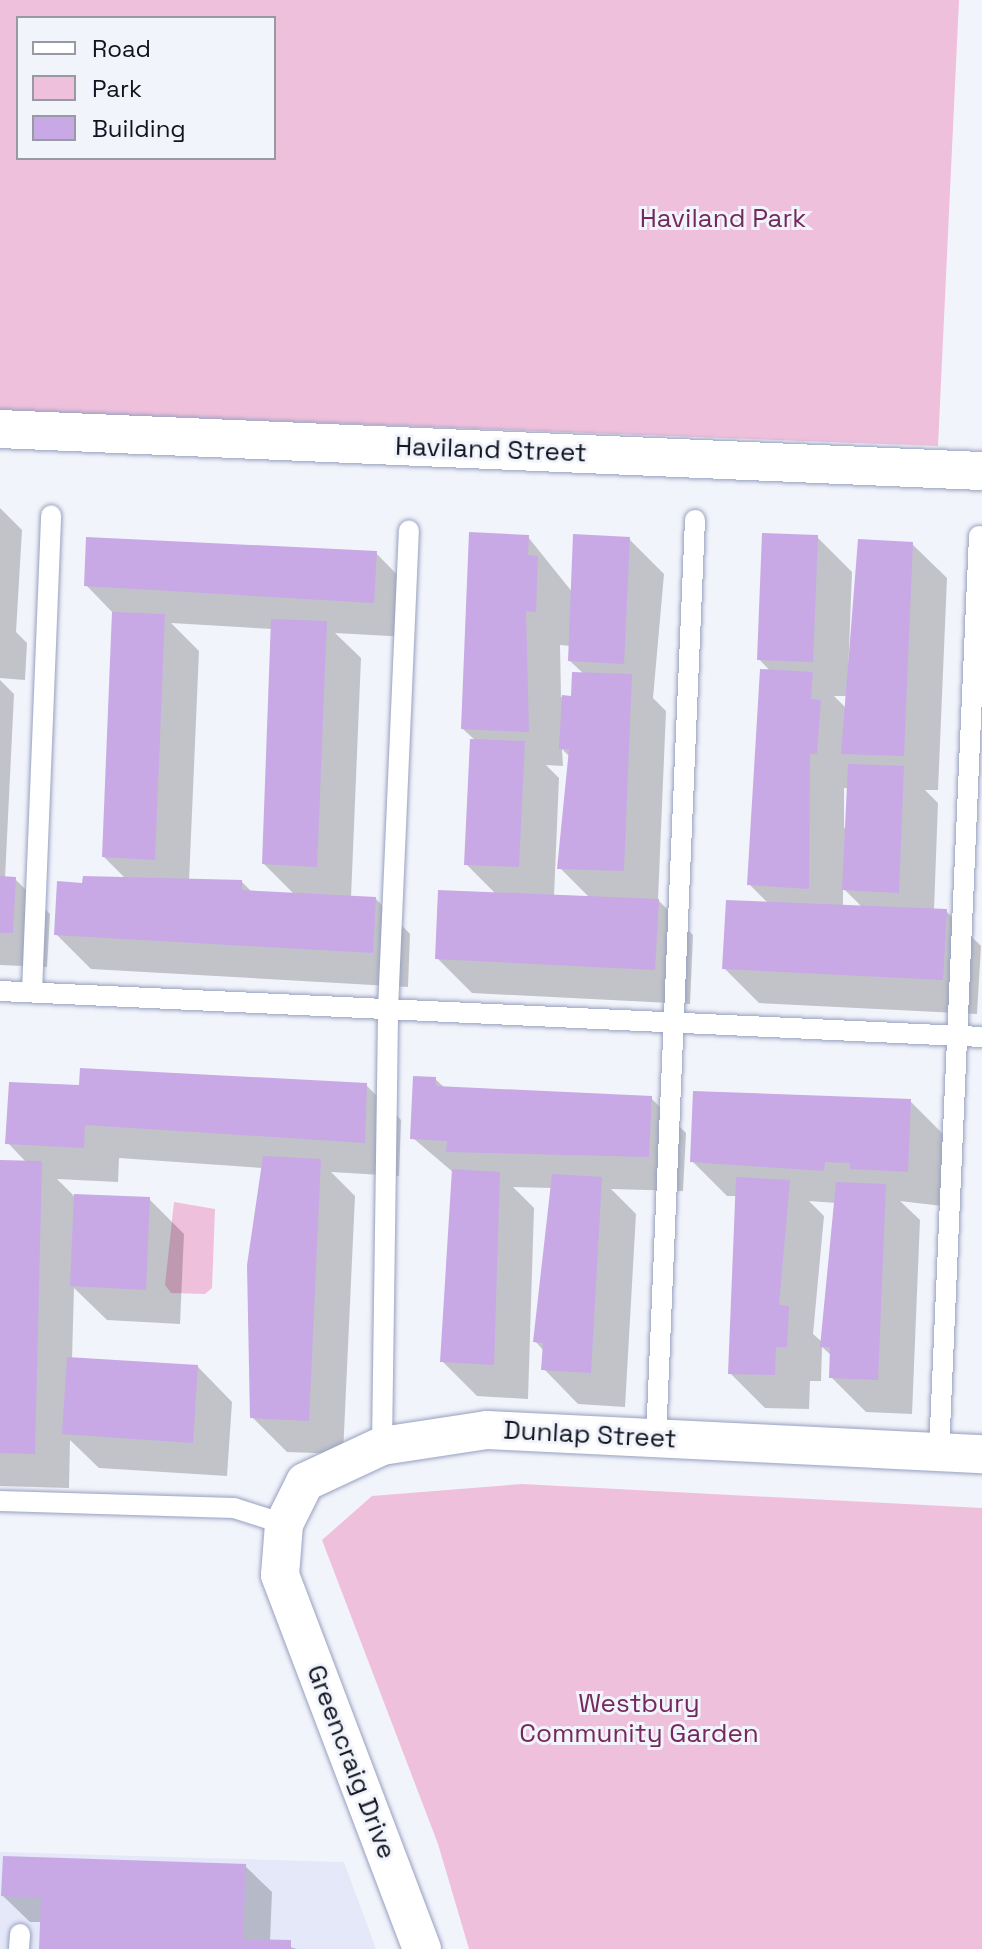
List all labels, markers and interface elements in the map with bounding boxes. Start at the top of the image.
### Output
legend [16,16,276,160]
text: Road [92,33,151,64]
text: Park [92,73,142,104]
text: Building [92,113,186,144]
park label: Haviland Park [640,203,806,235]
street label: Haviland Street [395,431,587,469]
street label: Dunlap Street [503,1415,677,1455]
street label: Greencraig Drive [300,1661,402,1863]
park label: Westbury Community Garden [519,1688,759,1750]

